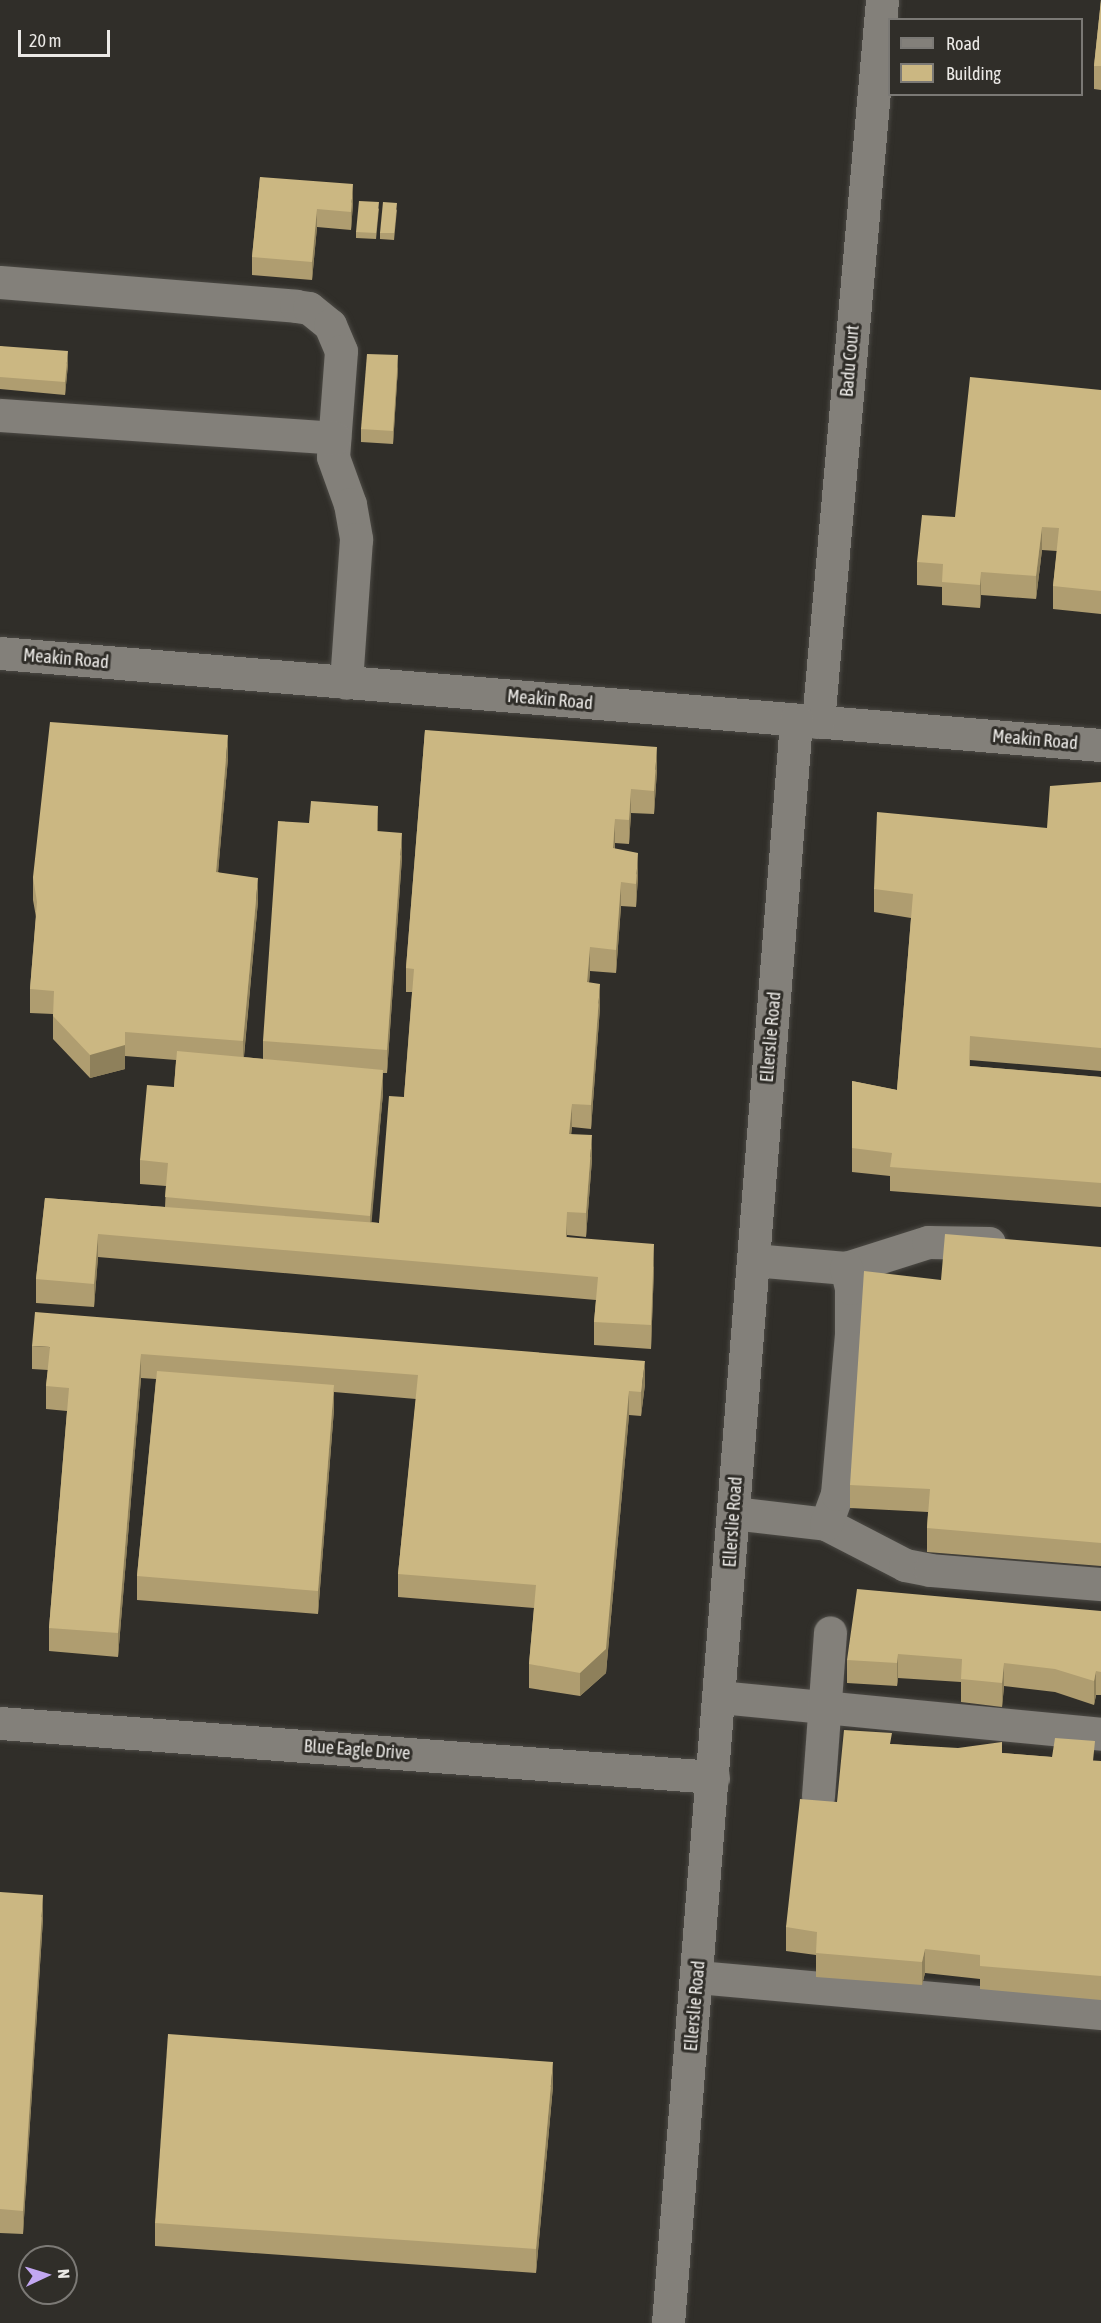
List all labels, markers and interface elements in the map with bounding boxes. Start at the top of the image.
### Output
scale bar [21,18,112,56]
legend [888,18,1083,96]
text: 20 m [29,30,61,51]
text: Road [946,33,980,54]
text: Building [946,63,1001,84]
street label: Badu Court [836,324,864,398]
street label: Meakin Road [22,645,110,673]
street label: Meakin Road [506,686,594,714]
street label: Meakin Road [991,726,1079,754]
street label: Ellerslie Road [756,991,786,1083]
street label: Ellerslie Road [719,1476,747,1568]
street label: Blue Eagle Drive [303,1736,411,1764]
street label: Ellerslie Road [680,1960,710,2052]
north arrow [18,2245,78,2305]
text: N [55,2269,73,2279]

